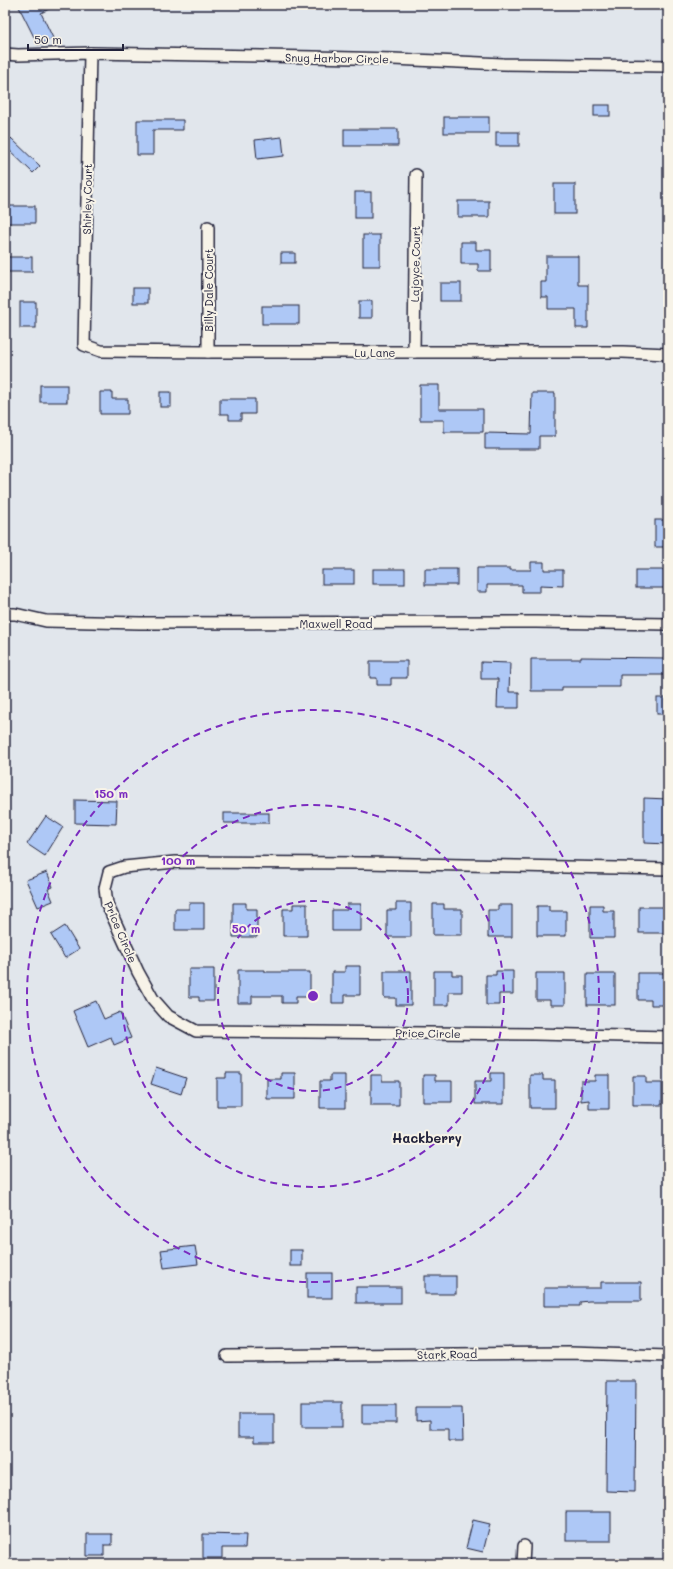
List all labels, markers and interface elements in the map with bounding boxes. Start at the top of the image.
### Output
scale bar [28,26,123,52]
text: 50 m [34,31,62,47]
street label: Snug Harbor Circle [285,50,389,66]
street label: Shirley Court [79,163,95,235]
street label: Lajoyce Court [407,226,423,302]
street label: Billy Dale Court [201,248,216,332]
street label: Lu Lane [355,345,396,360]
street label: Maxwell Road [299,616,373,631]
text: 150 m [94,785,128,801]
text: 100 m [161,852,195,868]
street label: Price Circle [101,899,141,965]
text: 50 m [232,920,260,936]
centre of rings [306,989,320,1003]
street label: Price Circle [395,1025,461,1041]
district label: Hackberry [392,1129,462,1147]
street label: Stark Road [417,1346,477,1362]

